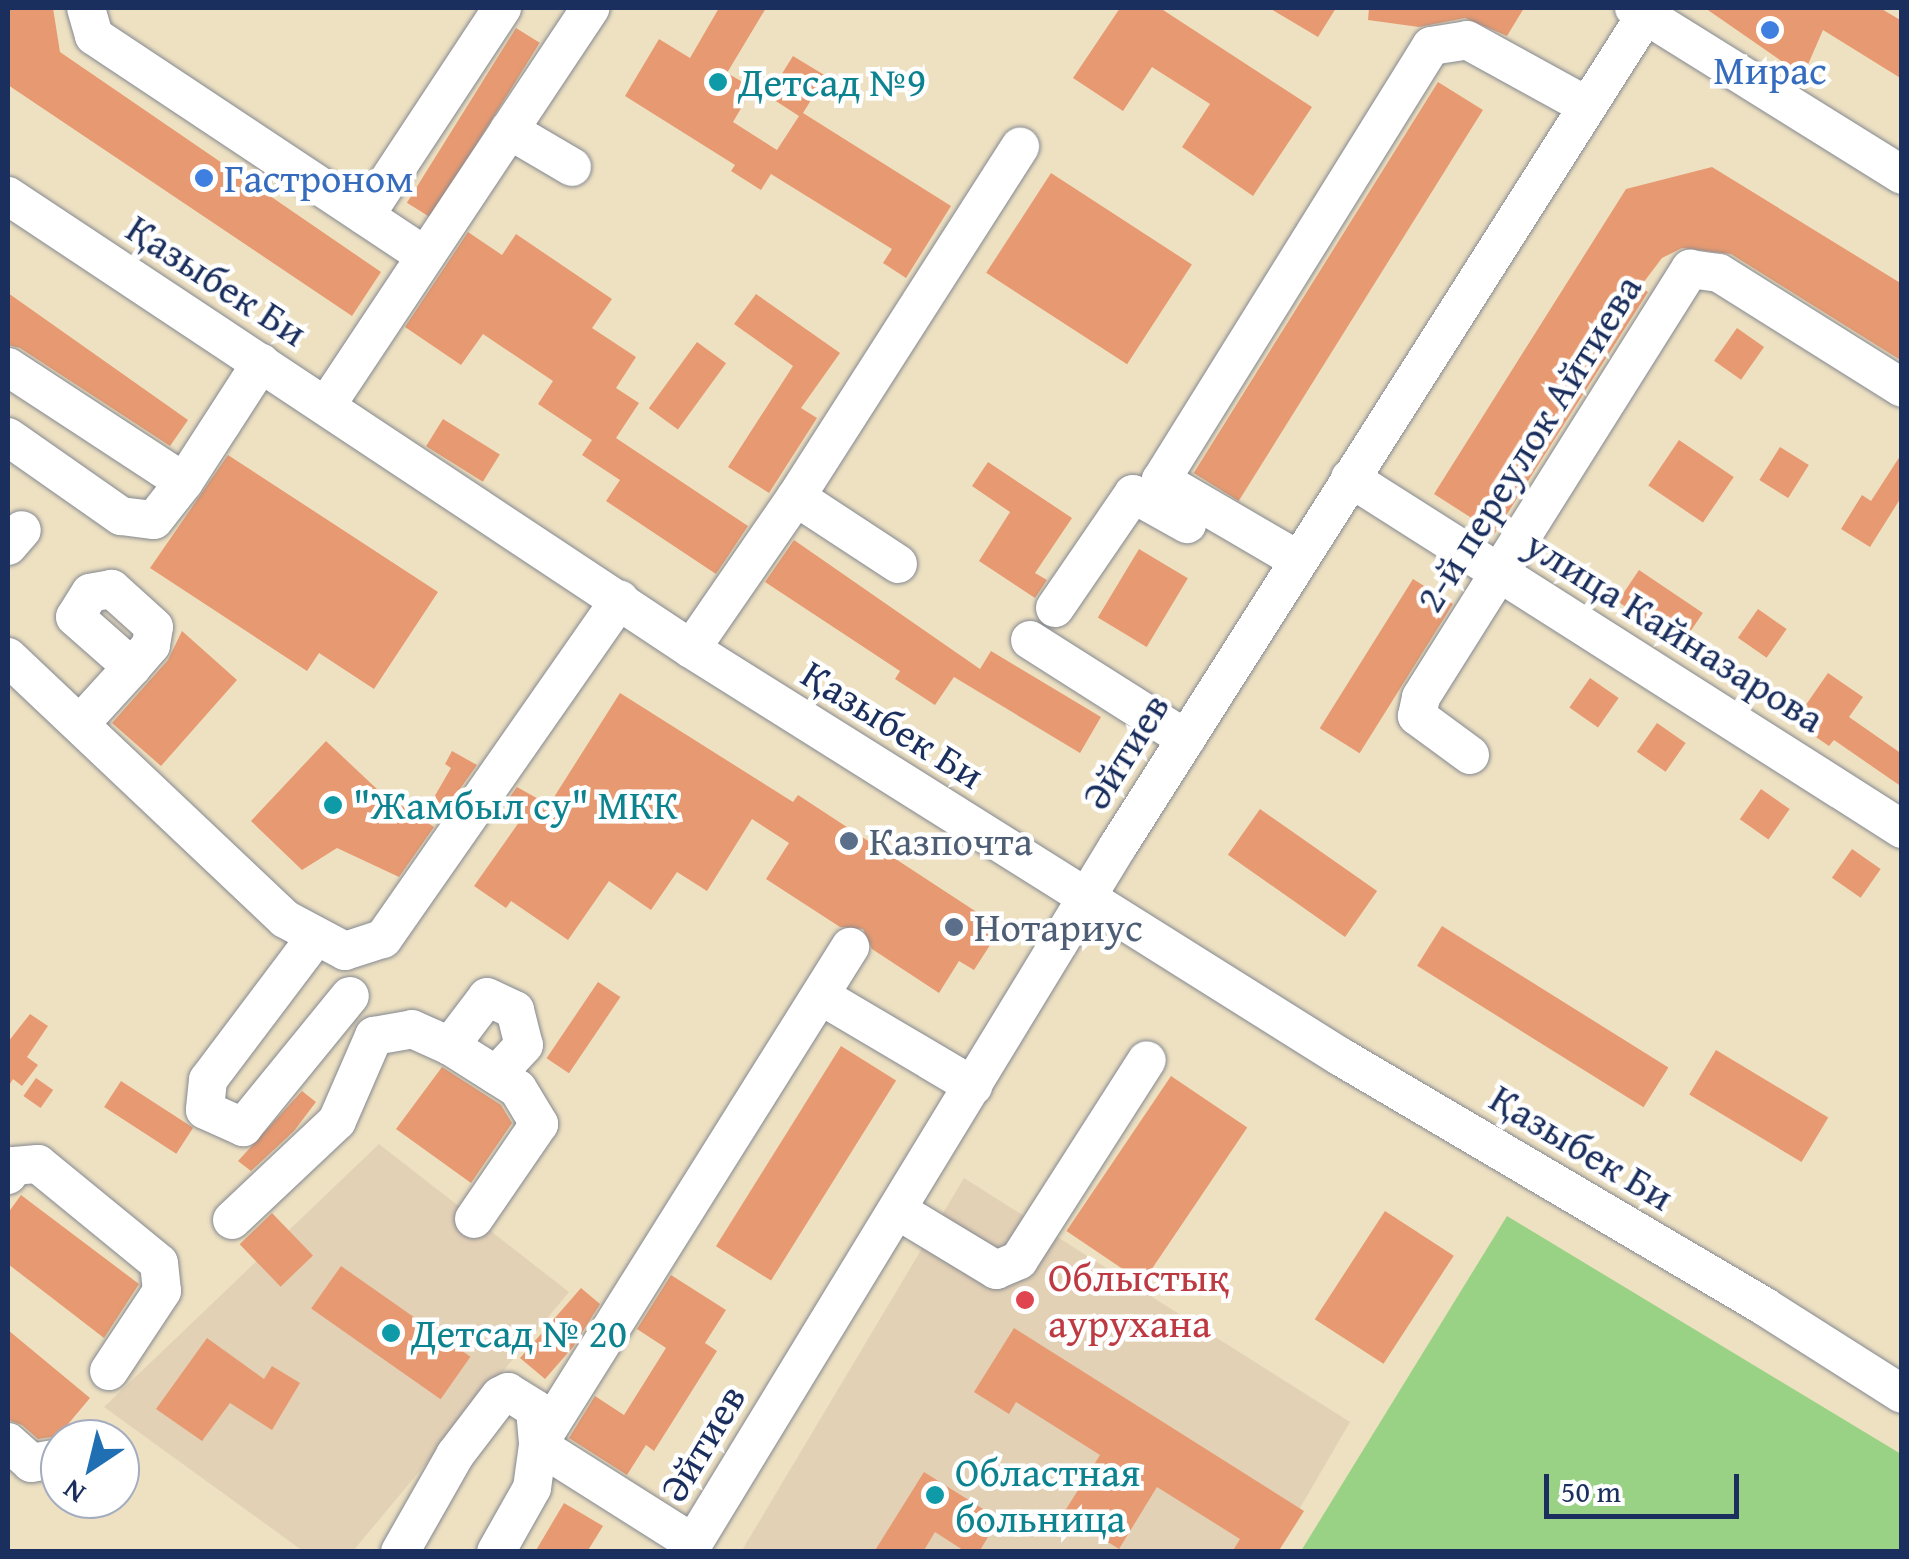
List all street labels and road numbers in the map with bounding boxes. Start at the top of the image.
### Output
street label: Қазыбек Би [118,204,316,356]
street label: 2-й переулок Айтиева [1405,266,1651,620]
street label: улица Кайназарова [1517,520,1833,742]
street label: Қазыбек Би [793,649,993,799]
street label: Әйтиев [1071,684,1179,818]
street label: Қазыбек Би [1482,1074,1682,1220]
street label: Әйтиев [649,1376,755,1510]

